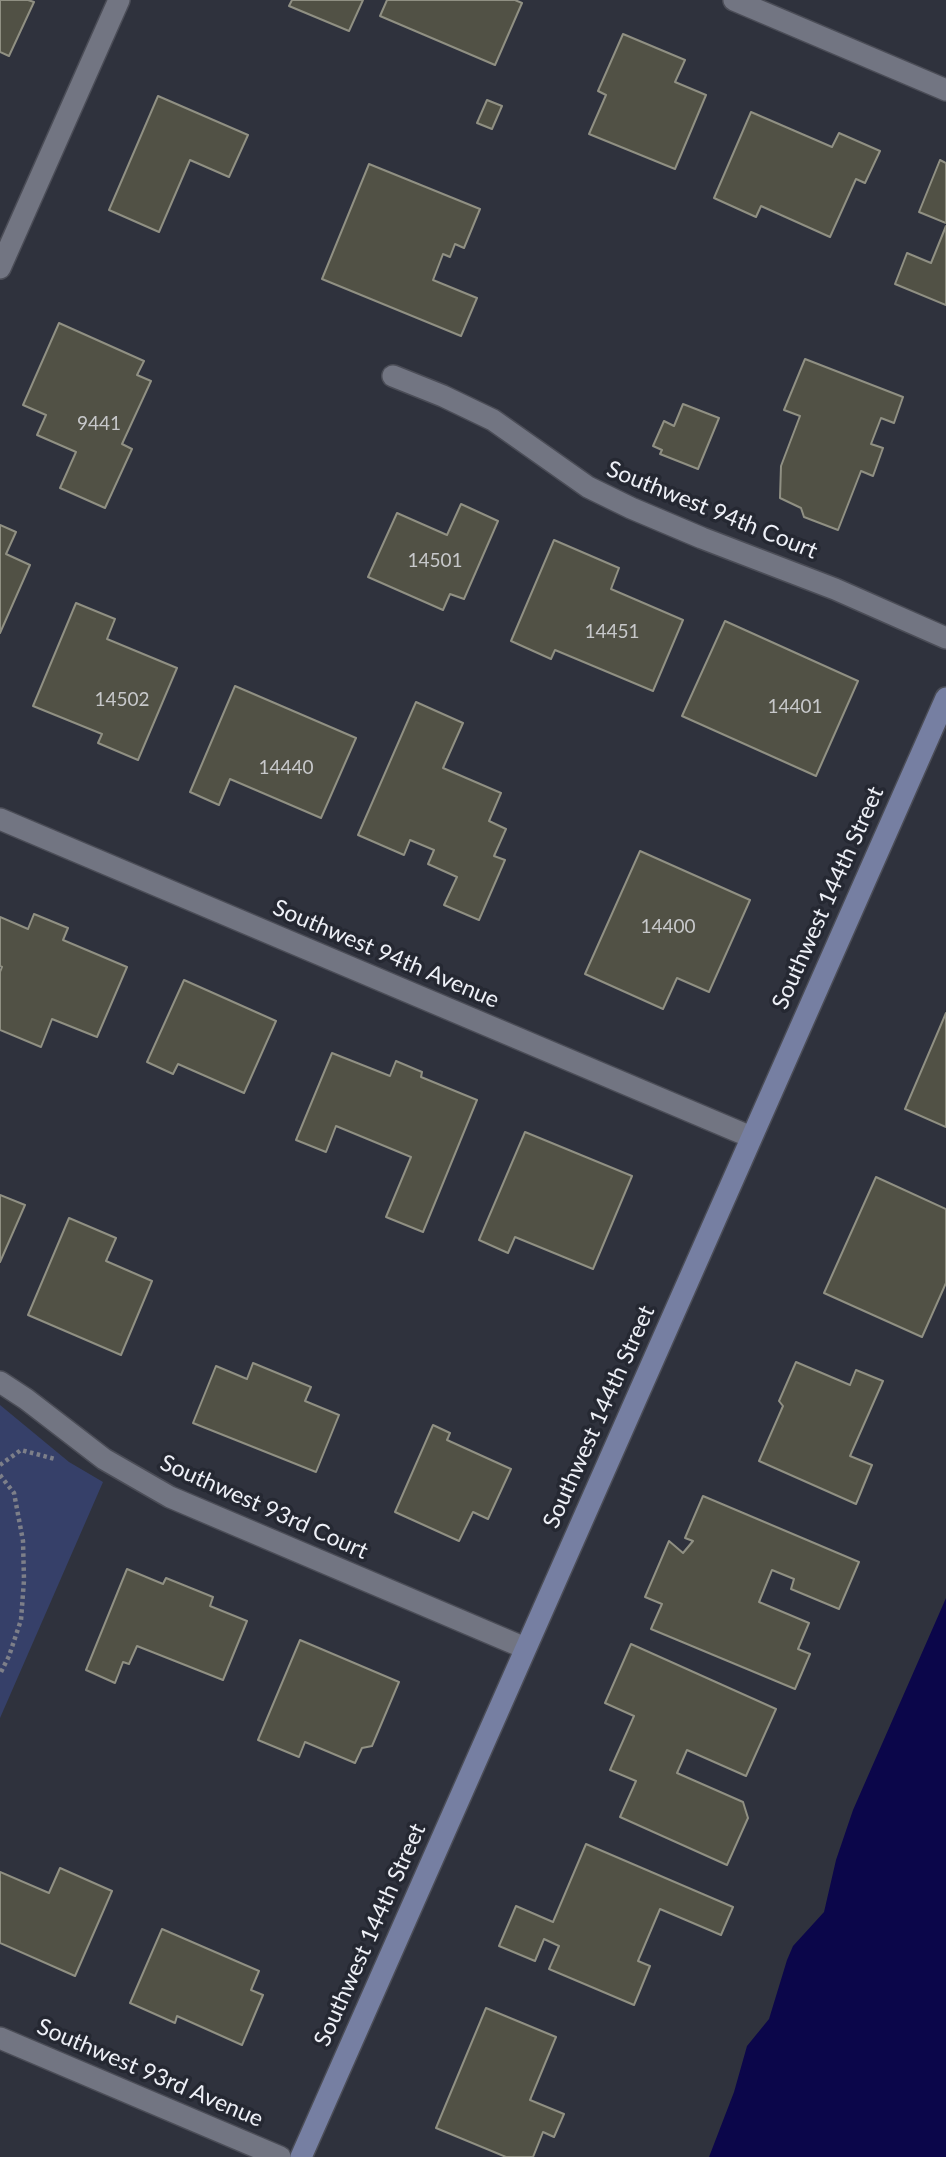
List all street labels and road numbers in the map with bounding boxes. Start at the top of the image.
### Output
street label: Southwest 94th Court [603,455,821,565]
street label: Southwest 144th Street [766,782,890,1014]
street label: Southwest 94th Avenue [269,894,503,1014]
street label: Southwest 144th Street [537,1301,661,1533]
street label: Southwest 93rd Court [156,1449,372,1565]
street label: Southwest 144th Street [308,1819,432,2051]
street label: Southwest 93rd Avenue [33,2013,267,2133]

